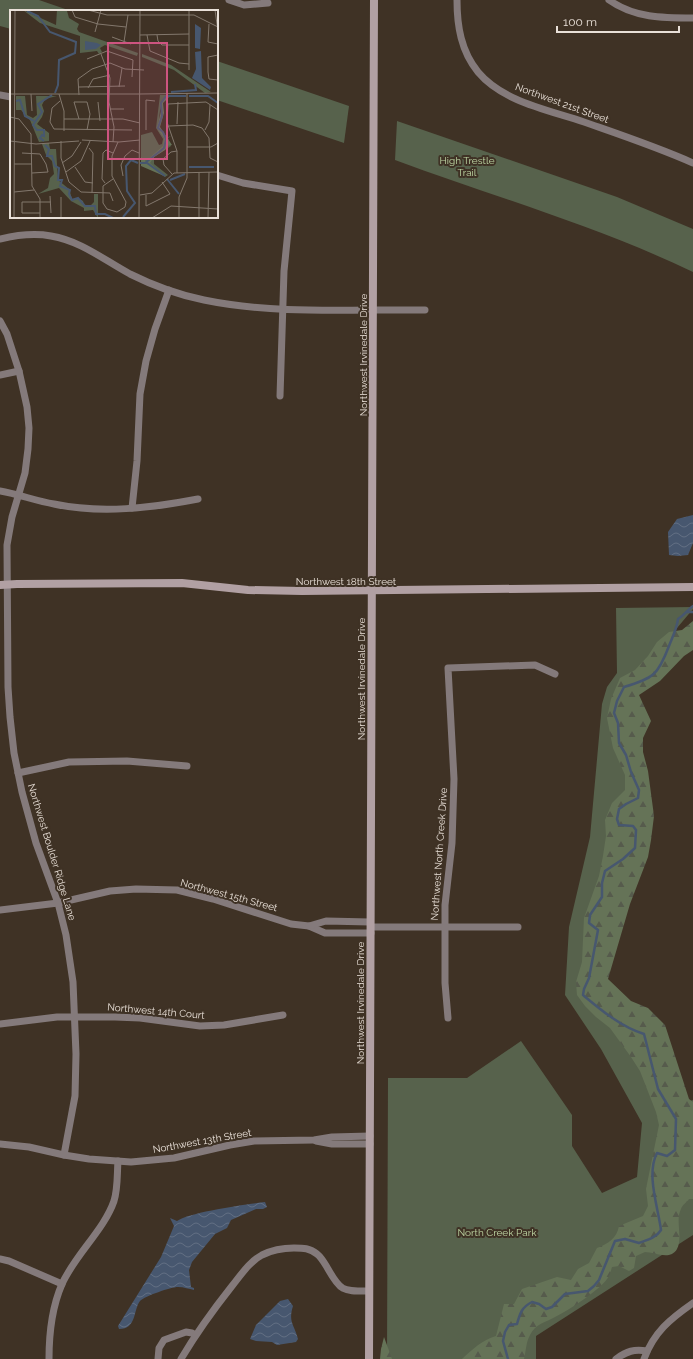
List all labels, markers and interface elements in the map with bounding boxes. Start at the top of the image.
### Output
scale bar [557,8,679,34]
inset map [10,10,218,218]
text: 100 m [563,15,597,29]
street label: Northwest 21st Street [514,81,611,125]
park label: High Trestle Trail [439,155,495,178]
street label: Northwest Irvinedale Drive [358,294,369,416]
street label: Northwest 18th Street [296,576,397,587]
street label: Northwest Irvinedale Drive [356,618,367,740]
street label: Northwest Boulder Ridge Lane [26,782,78,922]
street label: Northwest North Creek Drive [429,787,449,921]
street label: Northwest 15th Street [179,877,279,913]
street label: Northwest Irvinedale Drive [355,942,366,1064]
street label: Northwest 14th Court [107,1001,206,1021]
street label: Northwest 13th Street [152,1127,253,1155]
park label: North Creek Park [457,1227,537,1238]

